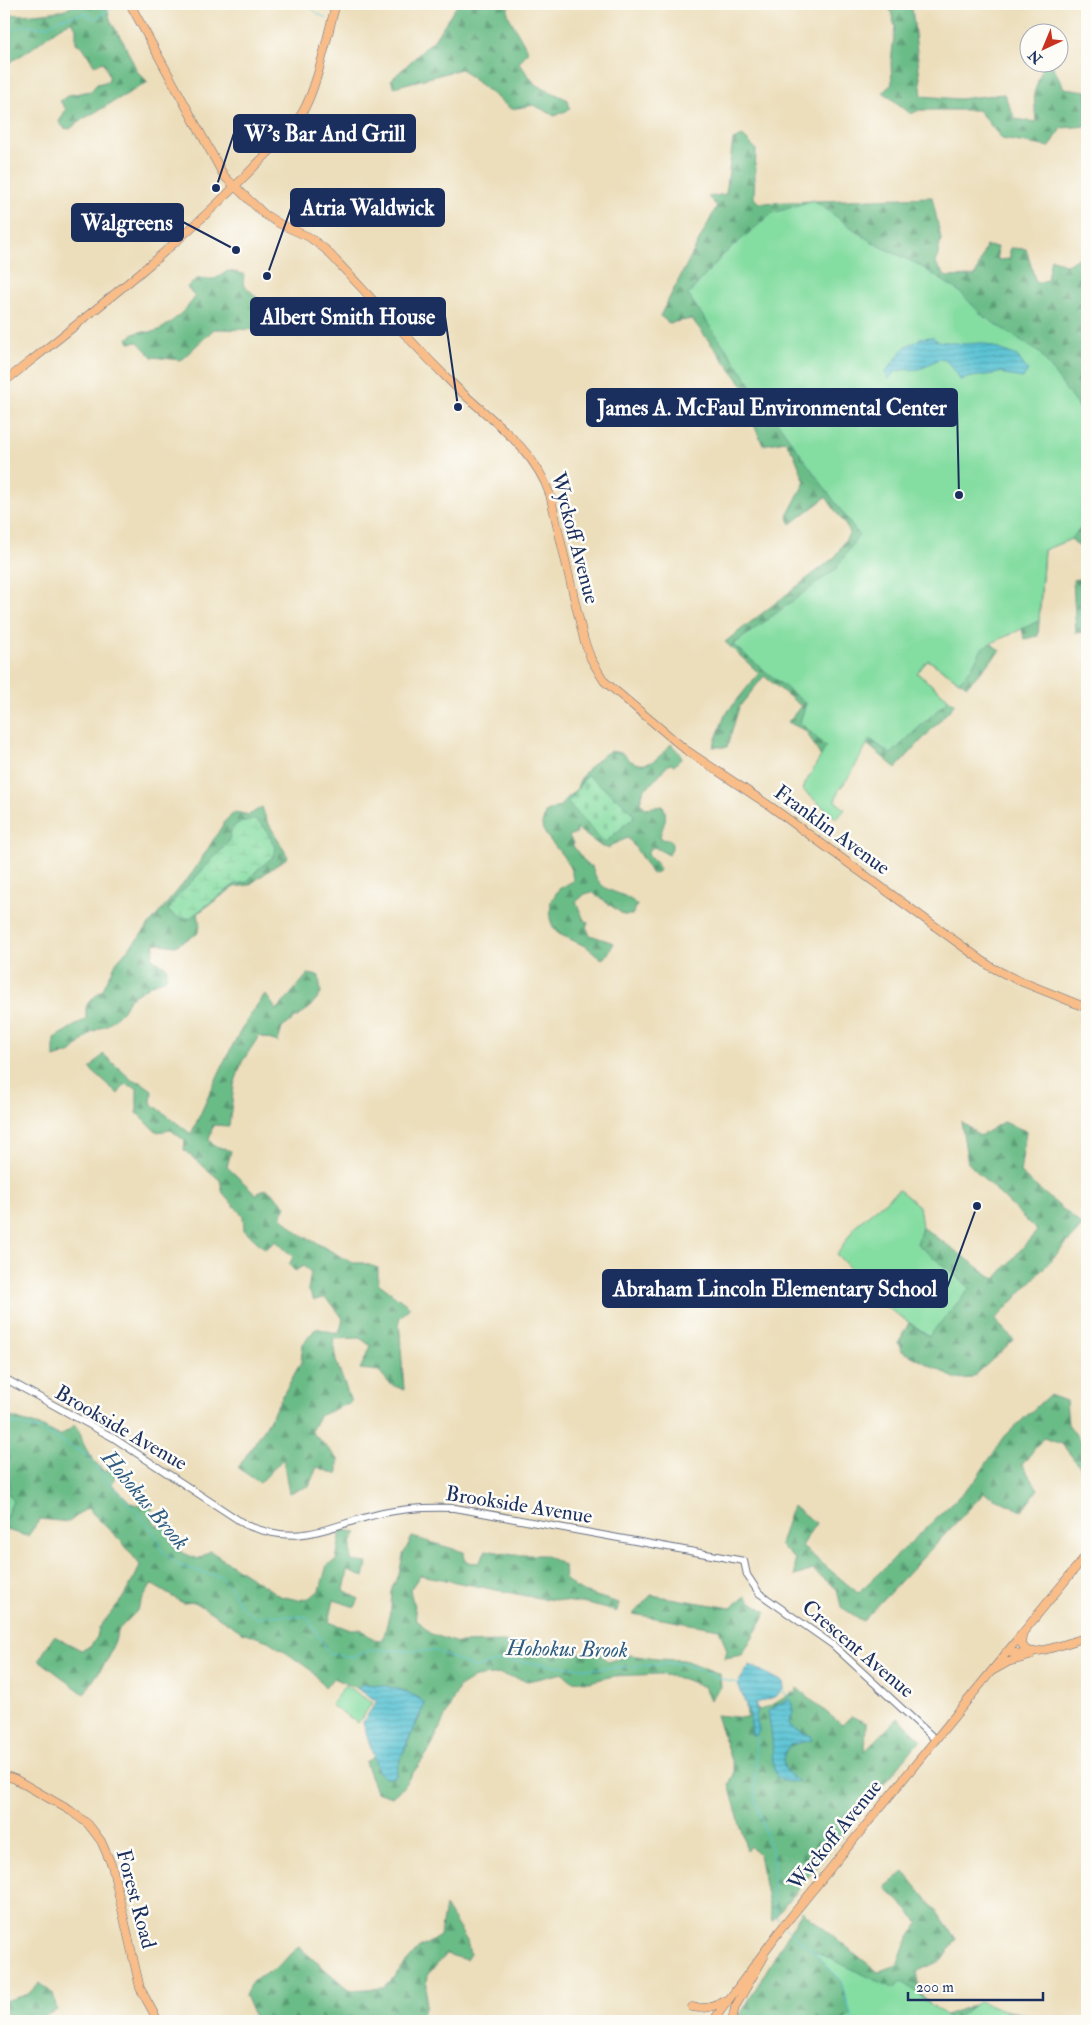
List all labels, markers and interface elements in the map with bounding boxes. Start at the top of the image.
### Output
north arrow [1018,22,1068,72]
text: N [1025,46,1046,68]
callout: W's Bar And Grill [234,115,415,152]
text: W's Bar And Grill [244,120,406,148]
callout: Atria Waldwick [291,189,444,226]
text: Atria Waldwick [300,194,435,222]
callout: Walgreens [72,204,183,241]
text: Walgreens [80,209,173,238]
callout: Albert Smith House [251,298,445,335]
text: Albert Smith House [260,303,436,331]
callout: James A. McFaul Environmental Center [587,389,957,426]
text: James A. McFaul Environmental Center [596,394,948,423]
street label: Wyckoff Avenue [544,468,606,607]
street label: Franklin Avenue [769,779,896,881]
callout: Abraham Lincoln Elementary School [603,1270,947,1307]
text: Abraham Lincoln Elementary School [612,1275,937,1304]
street label: Brookside Avenue [50,1379,192,1477]
water label: Hohokus Brook [94,1444,195,1556]
street label: Brookside Avenue [444,1480,595,1530]
street label: Crescent Avenue [796,1594,920,1704]
water label: Hohokus Brook [505,1634,628,1664]
street label: Wyckoff Avenue [781,1774,888,1897]
street label: Forest Road [110,1846,162,1952]
scale bar [908,1970,1044,2002]
text: 200 m [916,1978,954,1997]

